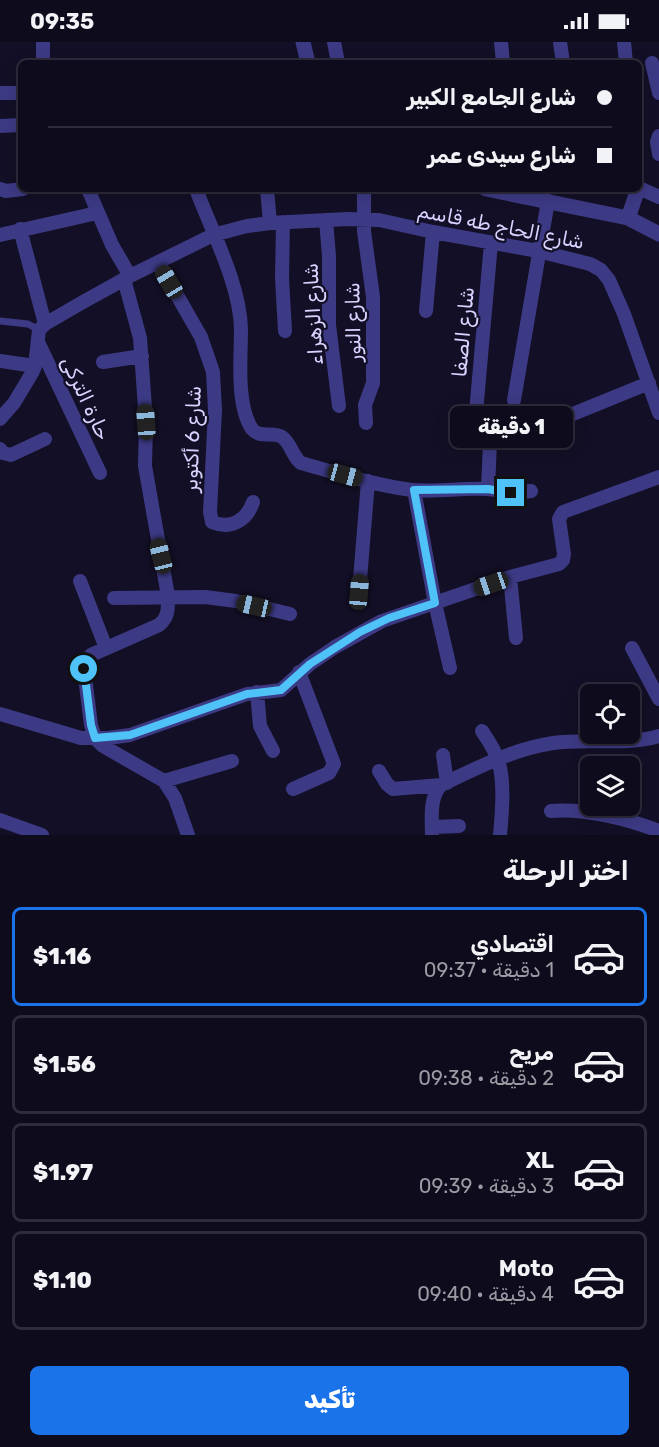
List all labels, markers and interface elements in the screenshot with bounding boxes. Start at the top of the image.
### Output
text: 09:35 [30,8,94,35]
text: شارع الجامع الكبير [407,84,576,111]
text: شارع سيدى عمر [427,142,576,169]
street label: شارع الحاج طه قاسم [415,198,586,256]
car [152,262,186,302]
street label: شارع الزهراء [298,262,330,366]
street label: شارع النور [340,282,368,363]
street label: شارع الصفا [447,286,481,378]
street label: حارة التركى [56,352,116,444]
street label: شارع 6 أكتوبر [178,385,208,494]
car [136,403,156,441]
callout: 1 دقيقة [450,406,572,448]
text: 1 دقيقة [478,415,545,439]
car [325,462,365,488]
route end [497,479,524,506]
car [148,536,174,576]
car [471,570,511,598]
car [348,573,370,611]
car [234,593,274,619]
route start [70,655,97,682]
map controls [580,684,640,816]
button: locate [580,684,640,744]
button: layers [580,756,640,816]
text: اختر الرحلة [503,855,629,887]
icon: car [572,930,626,984]
text: اقتصادي [471,931,554,958]
text: $1.16 [33,943,91,970]
text: 1 دقيقة · 09:37 [424,958,554,982]
icon: car [572,1038,626,1092]
text: مريح [509,1039,554,1066]
text: $1.56 [33,1051,96,1078]
text: 2 دقيقة · 09:38 [418,1066,554,1090]
icon: car [572,1146,626,1200]
text: XL [526,1147,554,1174]
text: $1.97 [33,1159,93,1186]
text: 3 دقيقة · 09:39 [419,1174,554,1198]
icon: car [572,1254,626,1308]
text: Moto [499,1255,554,1282]
text: $1.10 [33,1267,92,1294]
text: 4 دقيقة · 09:40 [417,1282,554,1306]
button: تأكيد [30,1366,629,1435]

